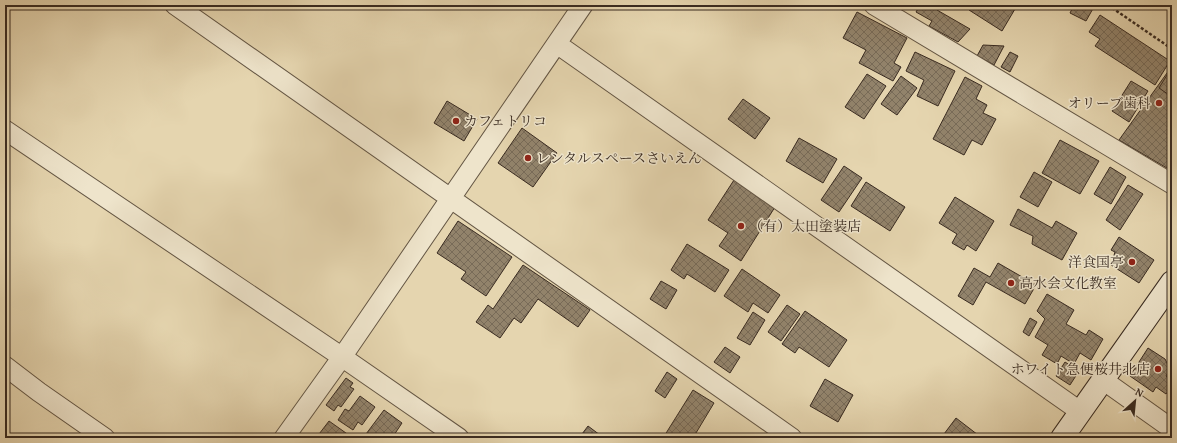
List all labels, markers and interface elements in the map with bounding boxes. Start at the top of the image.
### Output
place label: オリーブ歯科 [1068,93,1151,113]
marker: オリーブ歯科 [1154,98,1164,108]
place label: カフェトリコ [464,111,547,131]
marker: カフェトリコ [451,116,461,126]
place label: レンタルスペースさいえん [536,148,702,168]
marker: レンタルスペースさいえん [523,153,533,163]
place label: （有）太田塗装店 [749,216,861,236]
marker: （有）太田塗装店 [736,221,746,231]
place label: 洋食国亭 [1068,252,1124,272]
marker: 洋食国亭 [1127,257,1137,267]
place label: 高水会文化教室 [1019,273,1117,293]
marker: 高水会文化教室 [1006,278,1016,288]
place label: ホワイト急便桜井北店 [1010,359,1150,379]
marker: ホワイト急便桜井北店 [1153,364,1163,374]
north arrow [1115,381,1155,421]
text: N [1133,383,1147,401]

